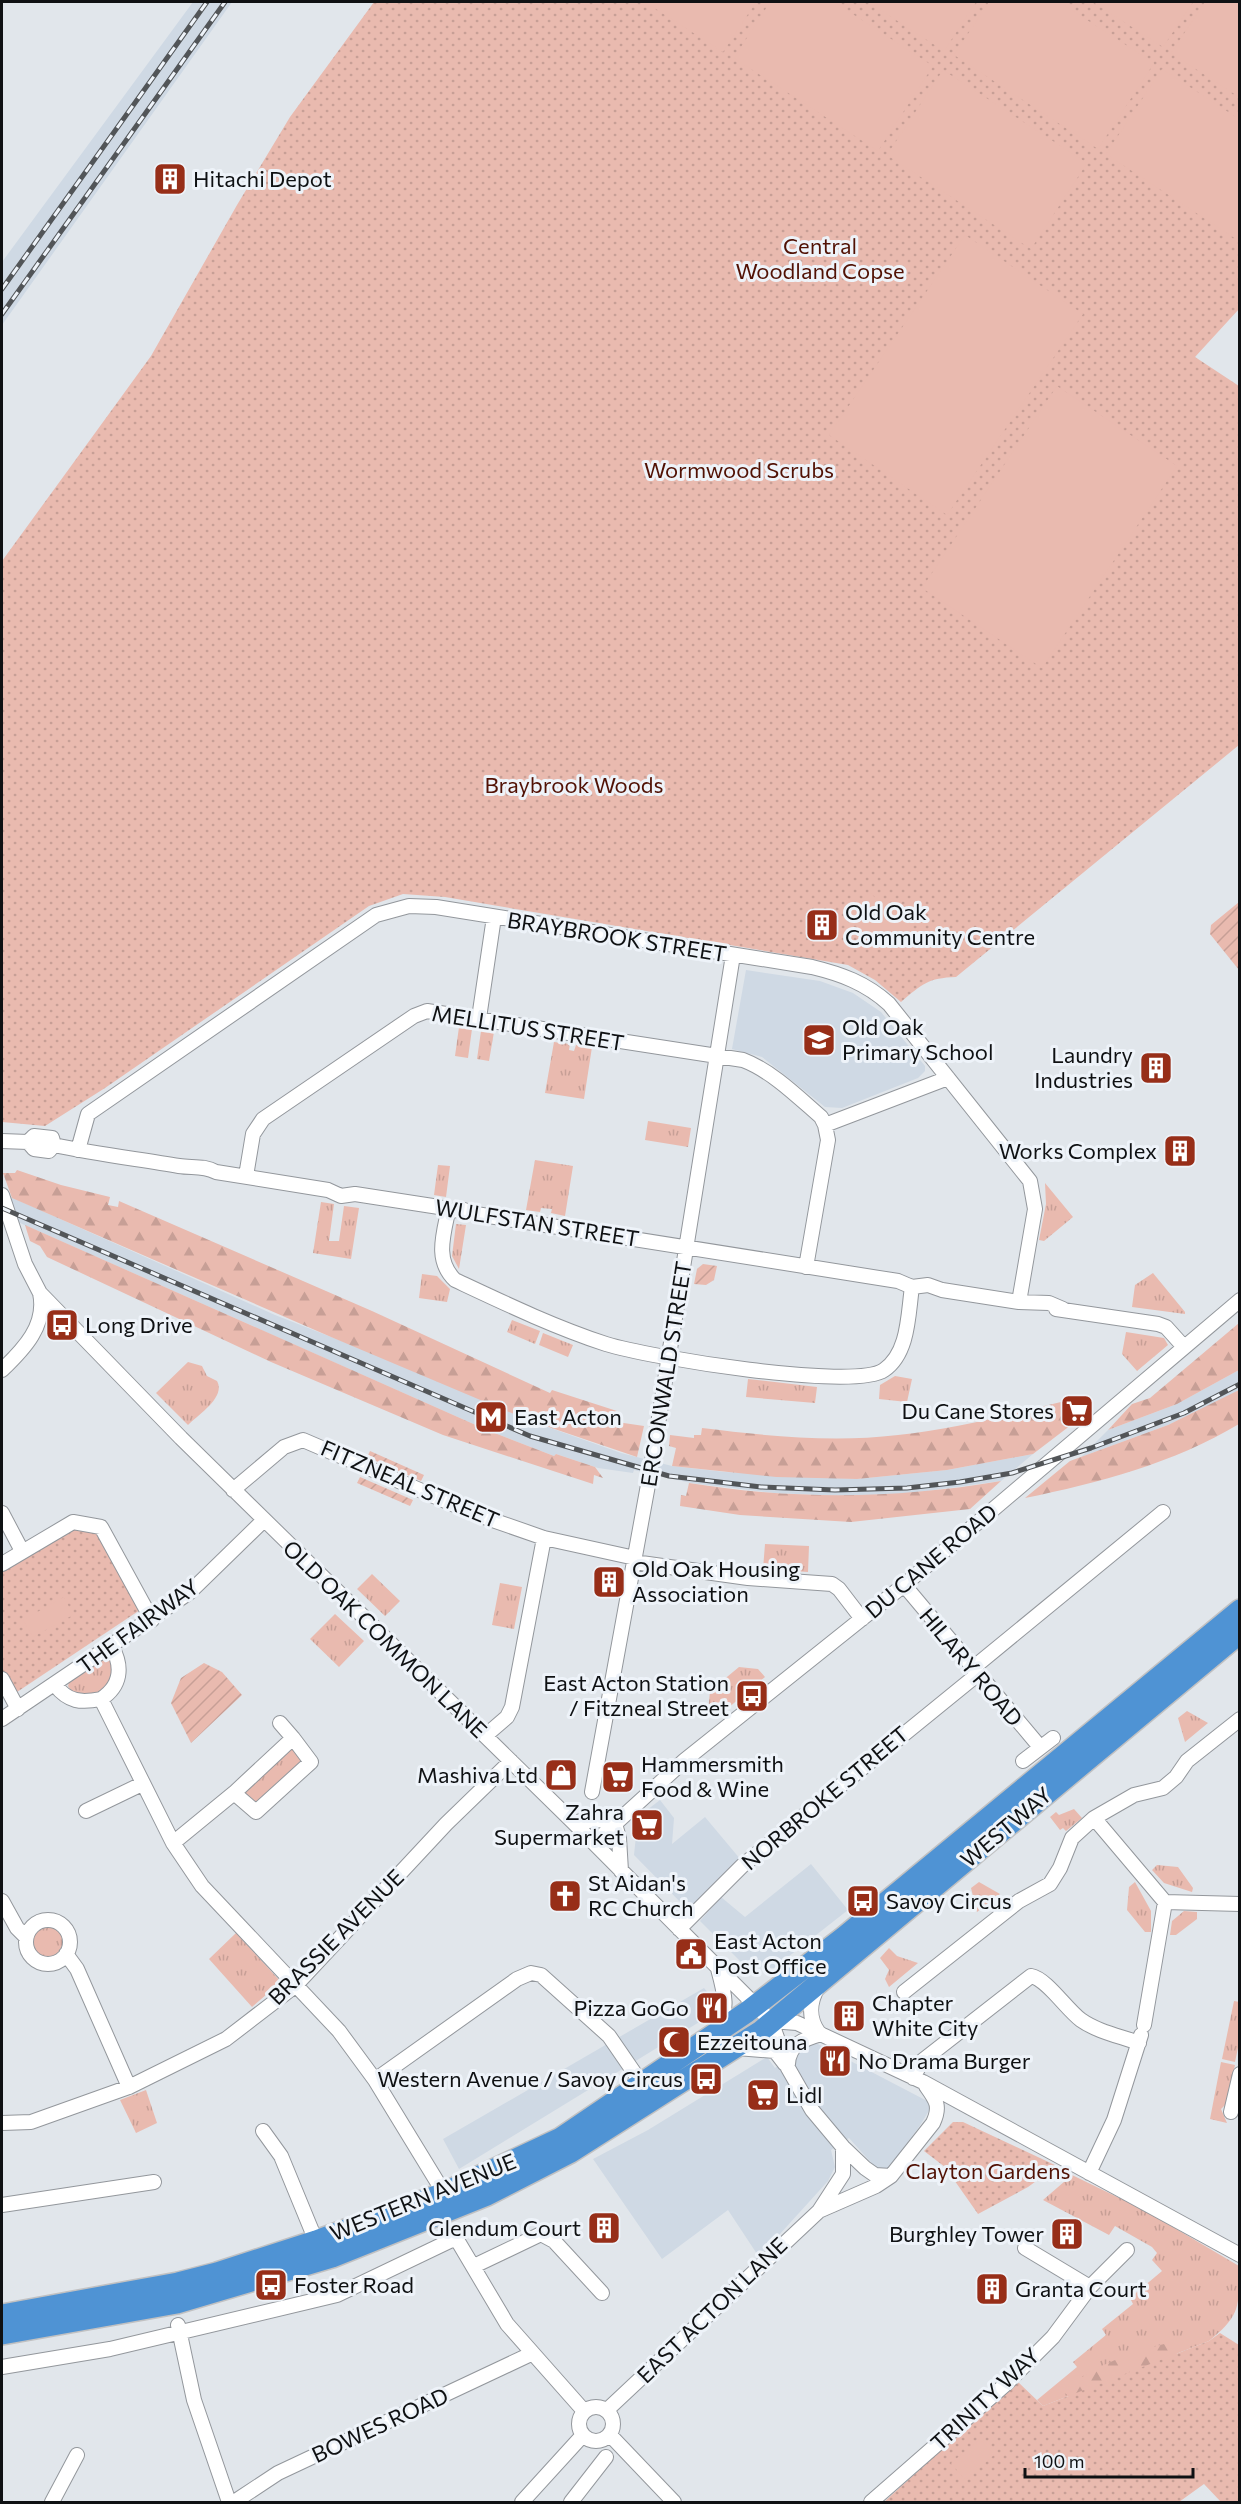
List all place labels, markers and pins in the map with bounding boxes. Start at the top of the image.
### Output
building icon: Hitachi Depot [152,161,188,197]
place label: Hitachi Depot [193,165,332,192]
place label: Old Oak Community Centre [845,898,1035,950]
building icon: Old Oak Community Centre [804,907,840,943]
place label: Old Oak Primary School [842,1013,994,1065]
school or university icon: Old Oak Primary School [801,1022,837,1058]
place label: Laundry Industries [1034,1041,1133,1093]
building icon: Laundry Industries [1138,1050,1174,1086]
building icon: Works Complex [1162,1133,1198,1169]
place label: Works Complex [999,1137,1157,1164]
bus stop icon: Long Drive [44,1307,80,1343]
place label: Long Drive [85,1311,193,1338]
supermarket icon: Du Cane Stores [1059,1393,1095,1429]
place label: Du Cane Stores [902,1397,1054,1424]
metro station icon: East Acton [473,1399,509,1435]
place label: East Acton [514,1403,622,1430]
place label: Old Oak Housing Association [632,1555,800,1607]
building icon: Old Oak Housing Association [591,1564,627,1600]
place label: East Acton Station / Fitzneal Street [543,1669,729,1721]
bus stop icon: East Acton Station / Fitzneal Street [734,1678,770,1714]
place label: Hammersmith Food & Wine [641,1750,784,1802]
shop icon: Mashiva Ltd [543,1757,579,1793]
supermarket icon: Hammersmith Food & Wine [600,1759,636,1795]
place label: Mashiva Ltd [417,1761,538,1788]
place label: Zahra Supermarket [494,1798,624,1850]
supermarket icon: Zahra Supermarket [629,1807,665,1843]
place label: St Aidan's RC Church [588,1869,694,1921]
church icon: St Aidan's RC Church [547,1878,583,1914]
bus stop icon: Savoy Circus [845,1883,881,1919]
place label: Savoy Circus [886,1887,1012,1914]
place label: East Acton Post Office [714,1927,827,1979]
public building icon: East Acton Post Office [673,1936,709,1972]
place label: Chapter White City [872,1989,979,2041]
restaurant icon: Pizza GoGo [694,1990,730,2026]
place label: Pizza GoGo [573,1994,689,2021]
building icon: Chapter White City [831,1998,867,2034]
mosque icon: Ezzeitouna [656,2024,692,2060]
place label: Ezzeitouna [697,2028,808,2055]
restaurant icon: No Drama Burger [817,2043,853,2079]
place label: No Drama Burger [858,2047,1031,2074]
bus stop icon: Western Avenue / Savoy Circus [688,2061,724,2097]
place label: Western Avenue / Savoy Circus [377,2065,683,2092]
supermarket icon: Lidl [745,2077,781,2113]
place label: Lidl [786,2081,823,2108]
building icon: Glendum Court [586,2210,622,2246]
place label: Glendum Court [428,2214,581,2241]
building icon: Burghley Tower [1049,2216,1085,2252]
place label: Burghley Tower [889,2220,1044,2247]
bus stop icon: Foster Road [253,2267,289,2303]
place label: Foster Road [294,2271,414,2298]
building icon: Granta Court [974,2271,1010,2307]
place label: Granta Court [1015,2275,1147,2302]

